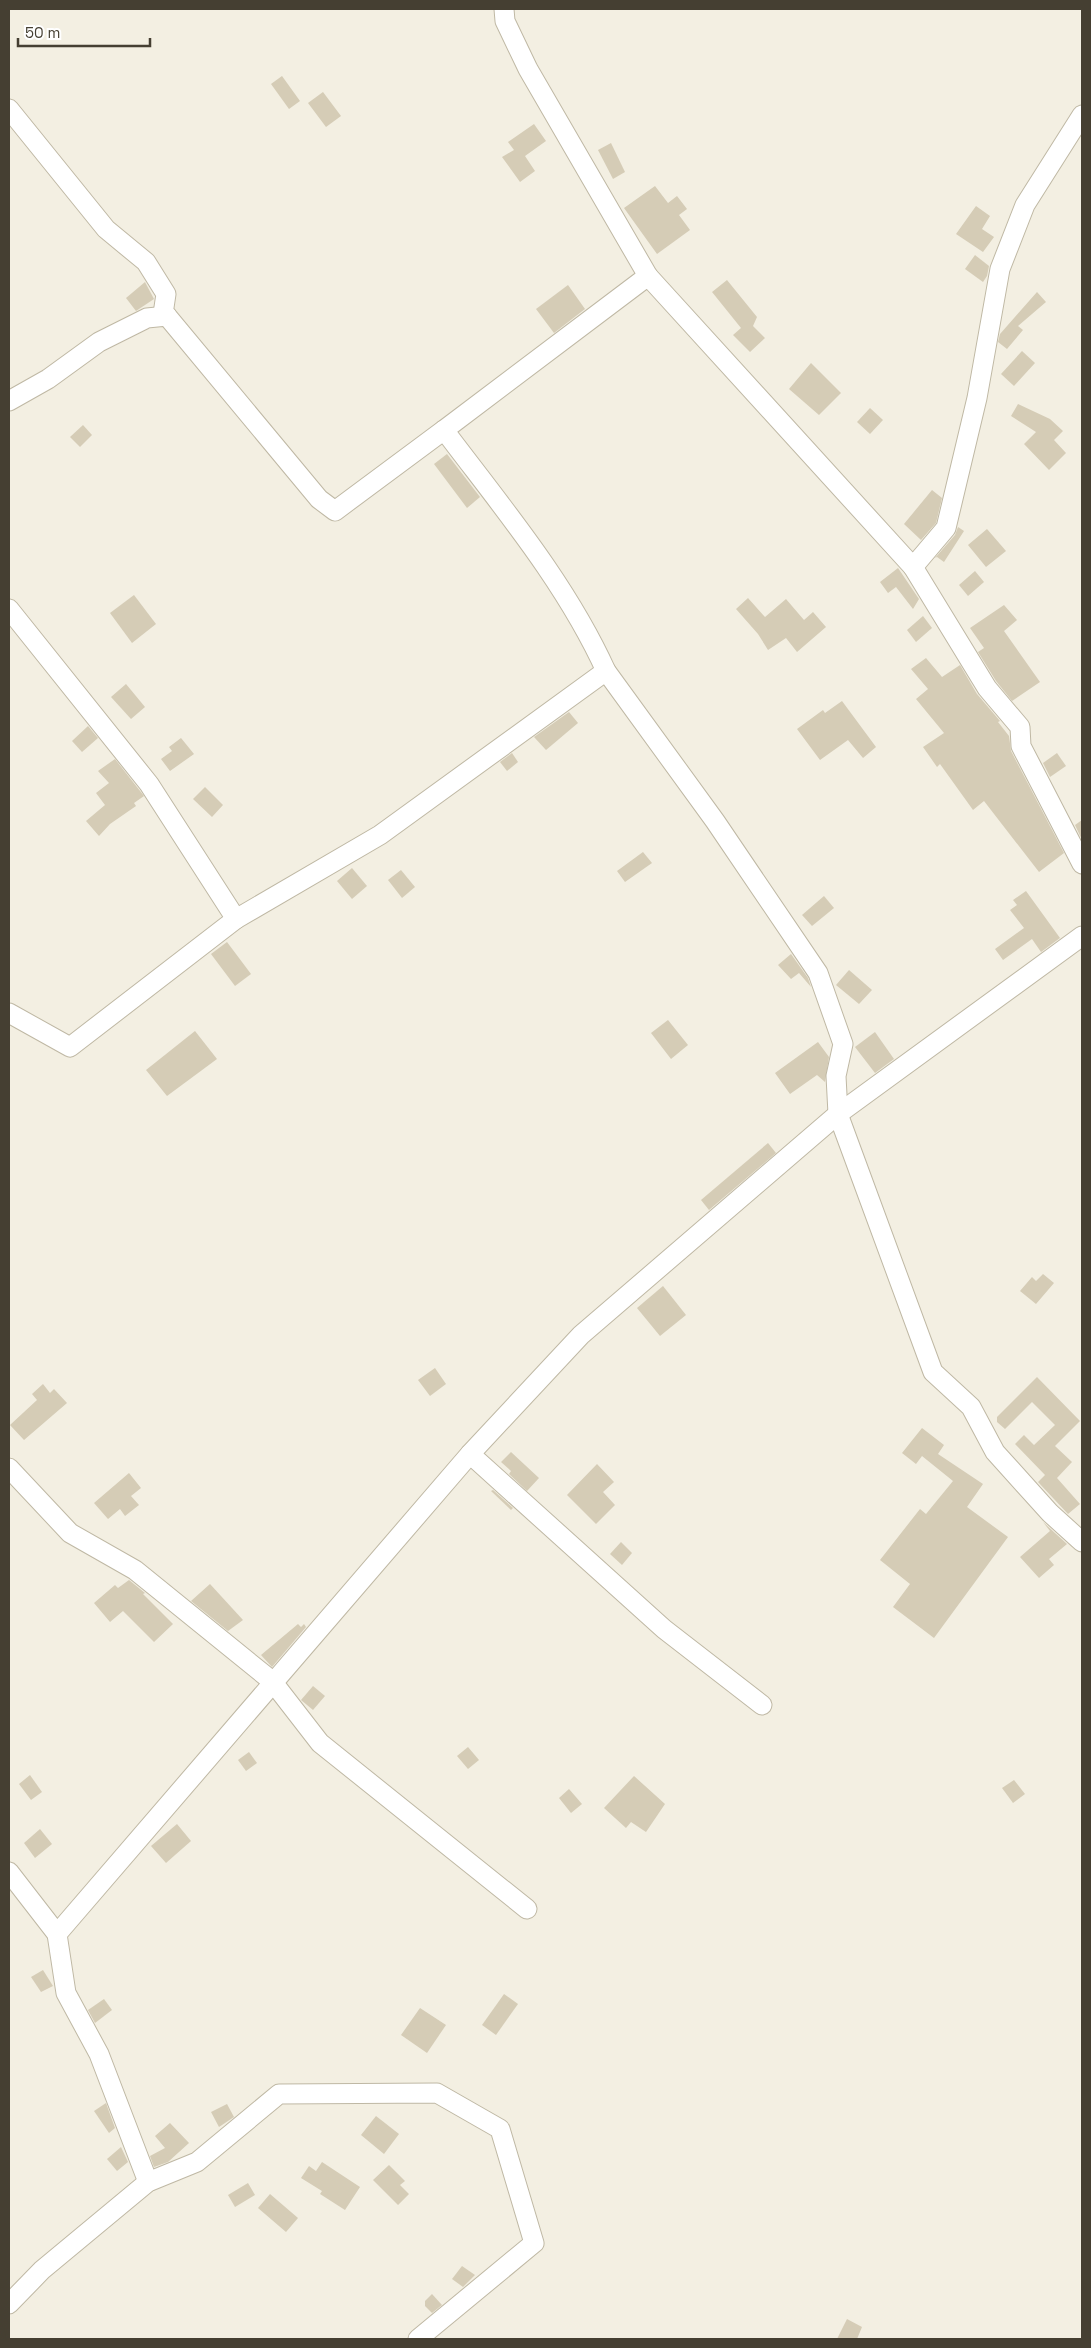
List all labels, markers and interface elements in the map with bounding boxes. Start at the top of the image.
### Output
scale bar [18,15,150,47]
text: 50 m [25,23,60,42]

